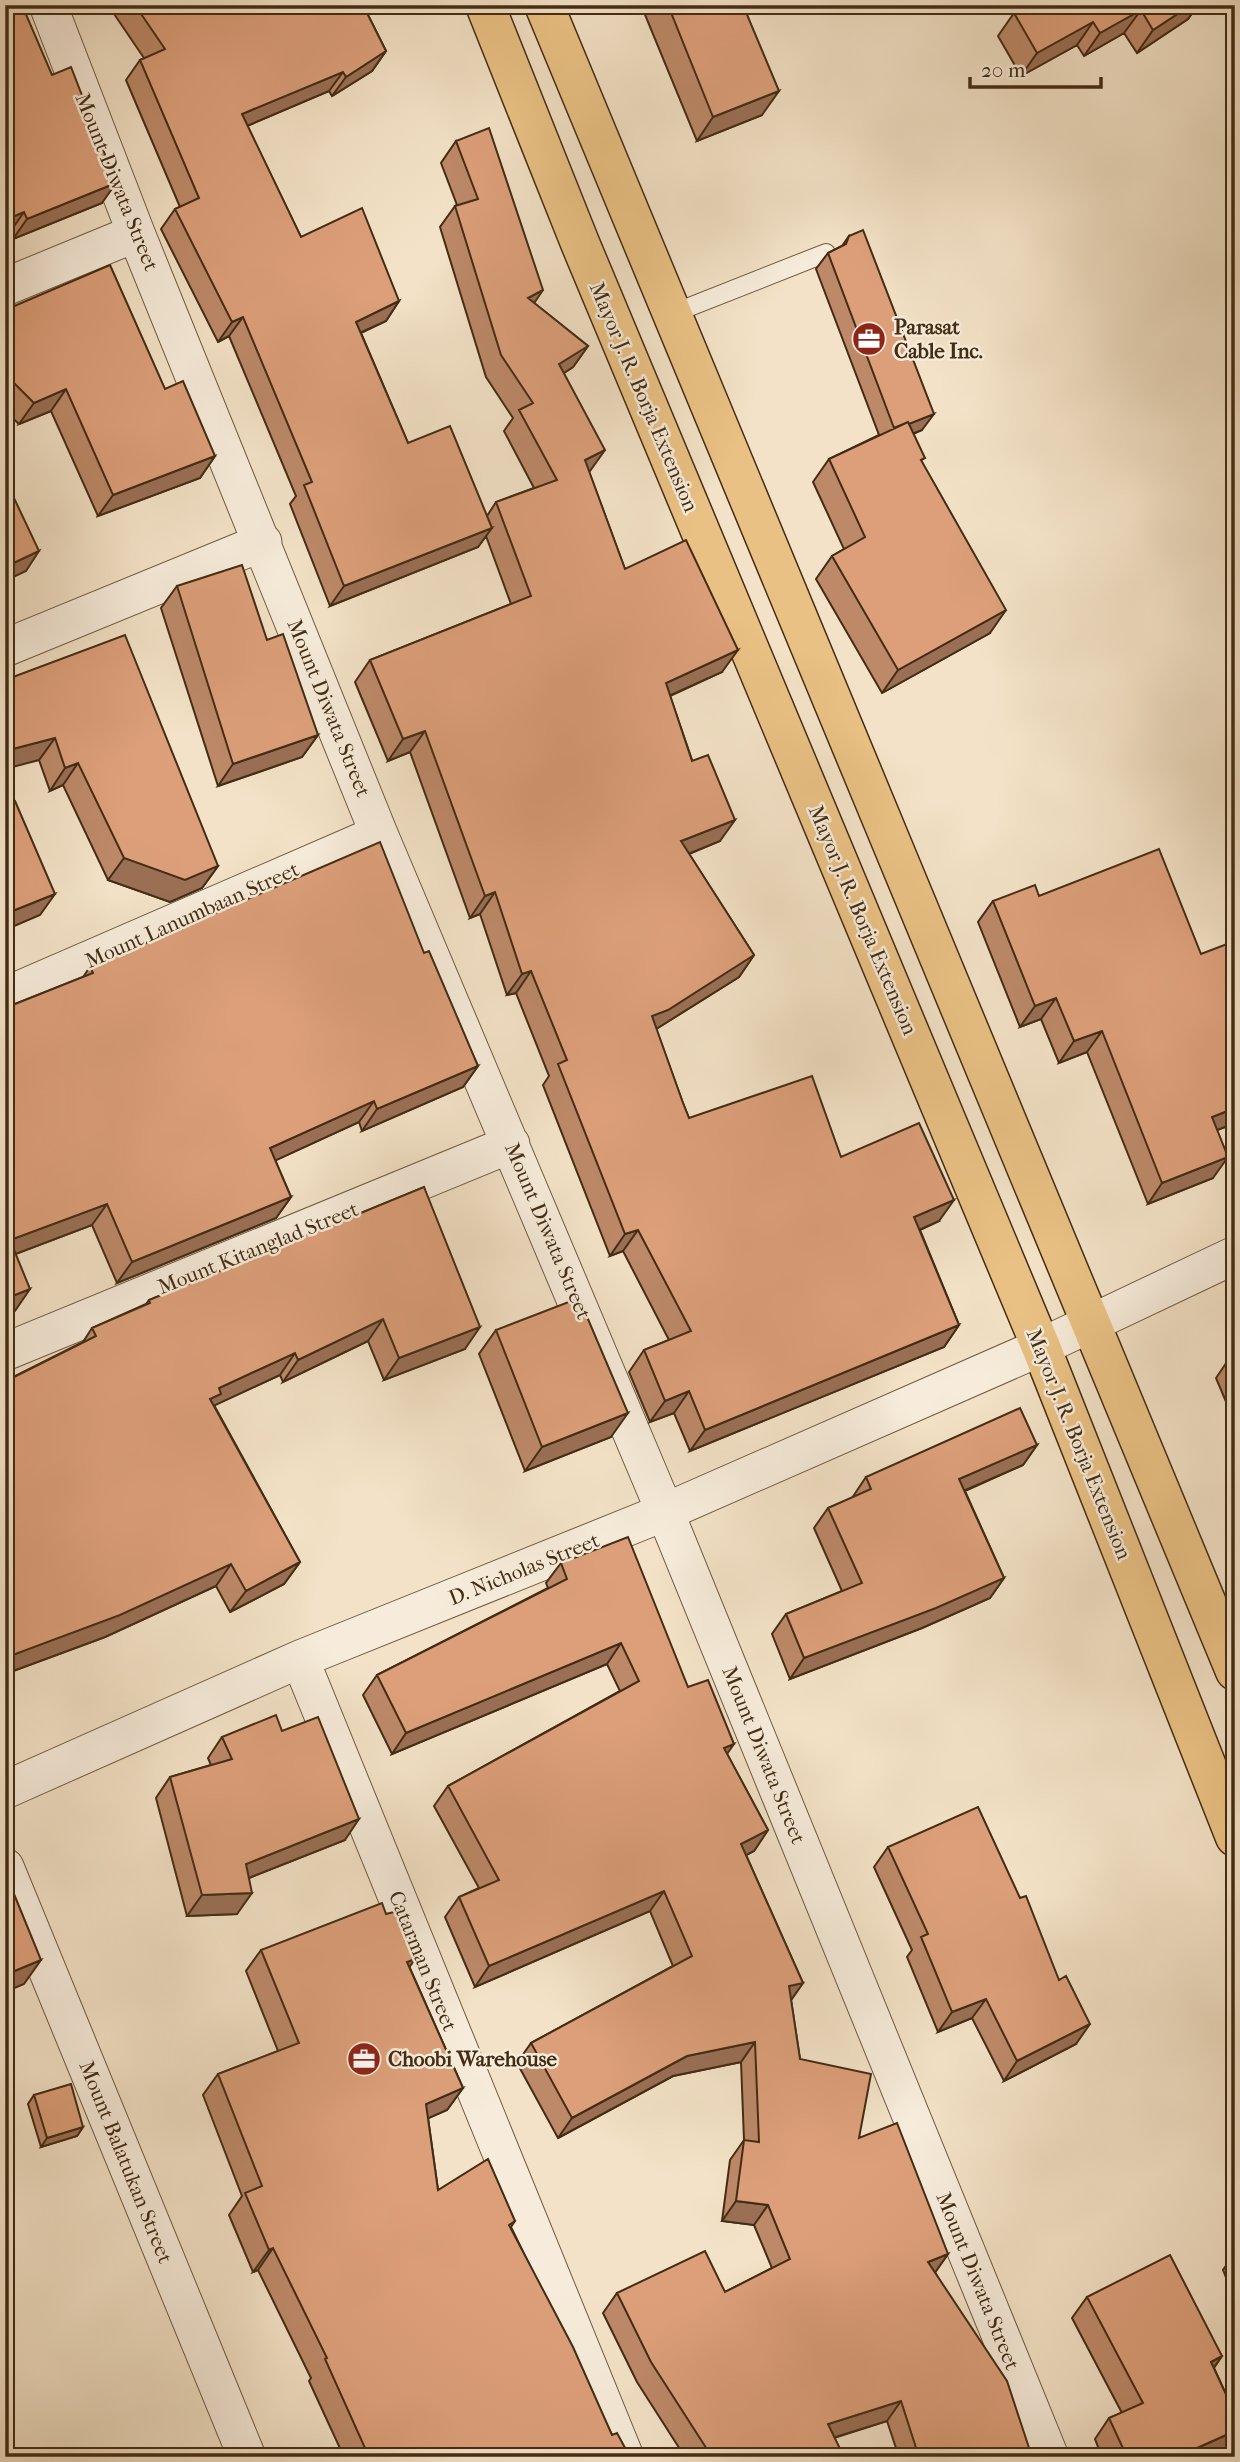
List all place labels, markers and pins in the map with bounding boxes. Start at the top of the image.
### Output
place label: Parasat Cable Inc. [894,315,983,363]
office icon: Parasat Cable Inc. [850,320,888,358]
office icon: Choobi Warehouse [345,2040,383,2078]
place label: Choobi Warehouse [388,2047,557,2071]

